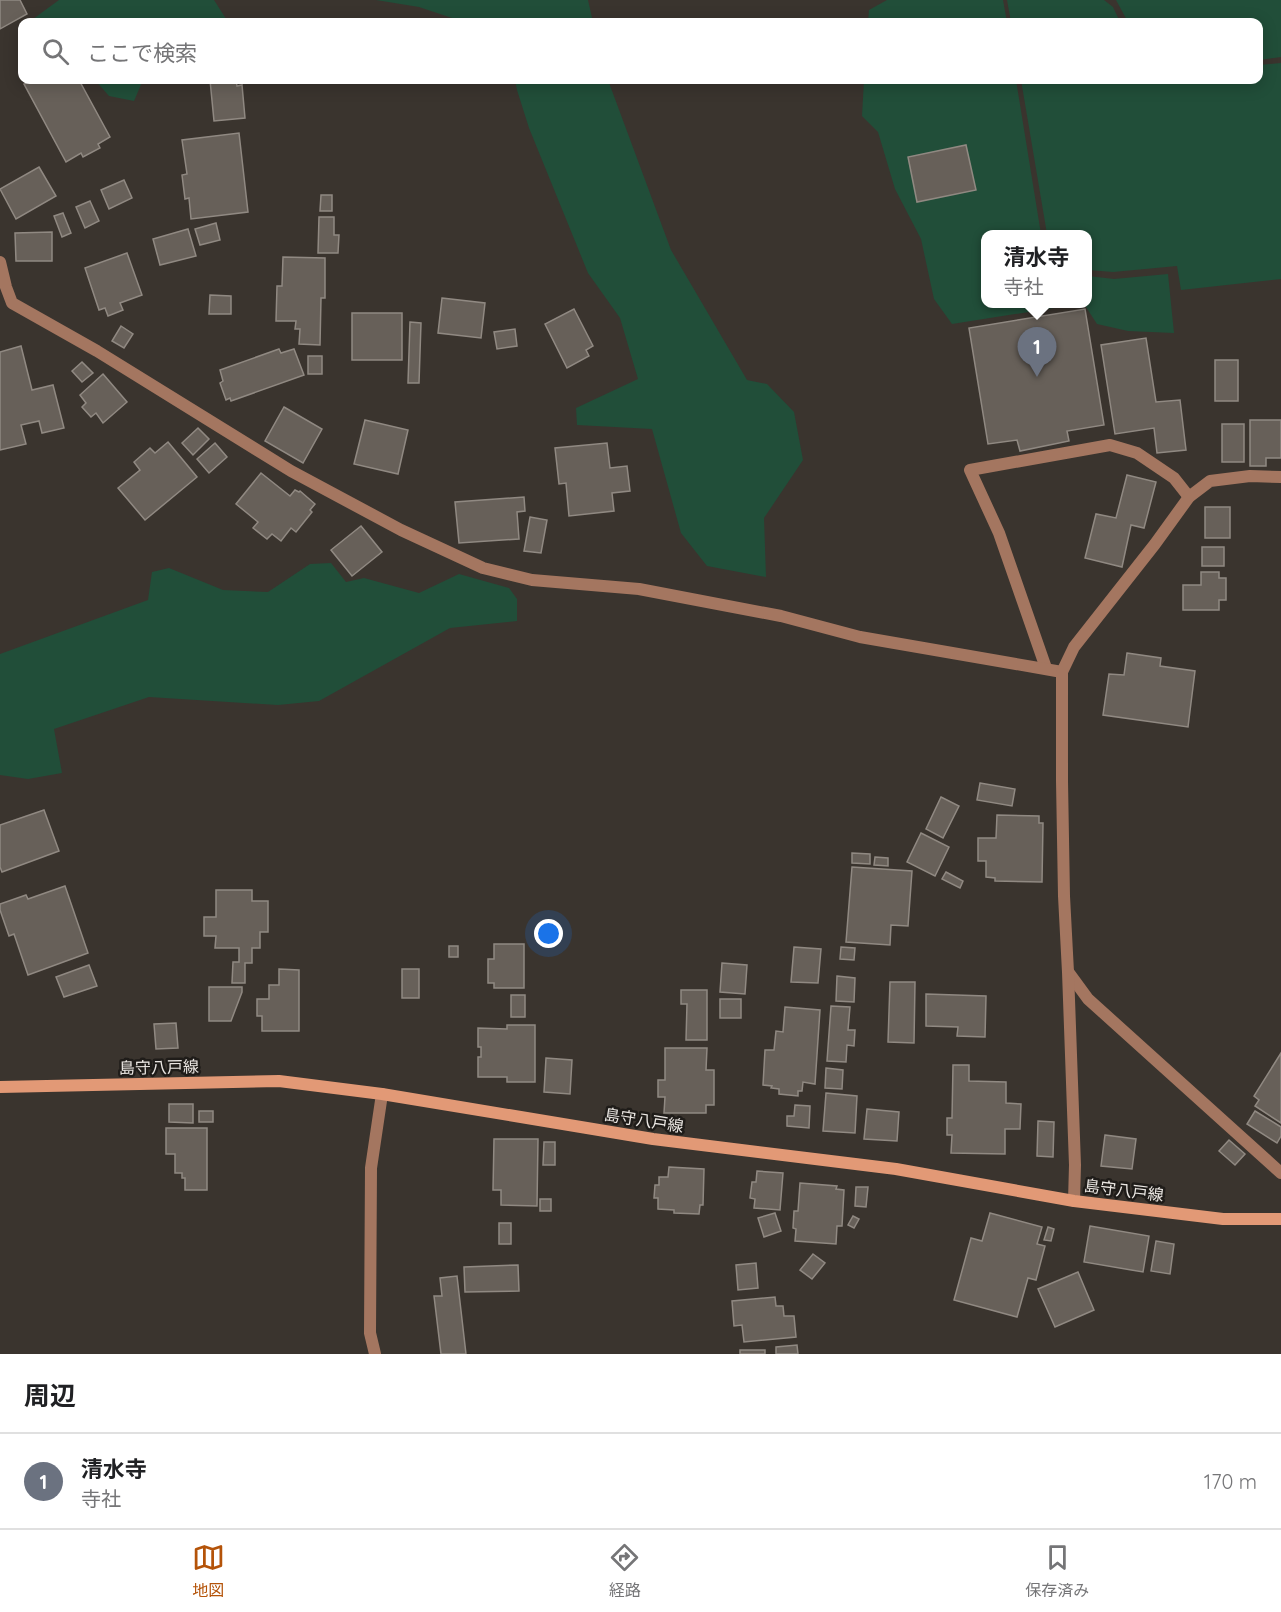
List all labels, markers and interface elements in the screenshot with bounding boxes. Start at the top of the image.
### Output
search box [18,18,1263,84]
icon: search [39,35,72,68]
text: ここで検索 [87,39,197,67]
popup [981,230,1092,308]
text: 清水寺 [1003,243,1070,271]
text: 寺社 [1003,274,1043,299]
pin: 1 [1018,328,1056,377]
your location [534,919,563,948]
street label: 島守八戸線 [119,1056,199,1078]
street label: 島守八戸線 [603,1104,685,1136]
street label: 島守八戸線 [1083,1175,1165,1205]
text: 周辺 [24,1379,76,1412]
text: 清水寺 [81,1455,147,1483]
text: 1 [40,1469,47,1494]
text: 170 m [1204,1469,1257,1494]
text: 寺社 [81,1486,121,1511]
tab: 地図 [192,1541,225,1601]
tab: 経路 [608,1541,641,1601]
tab: 保存済み [1025,1541,1089,1601]

